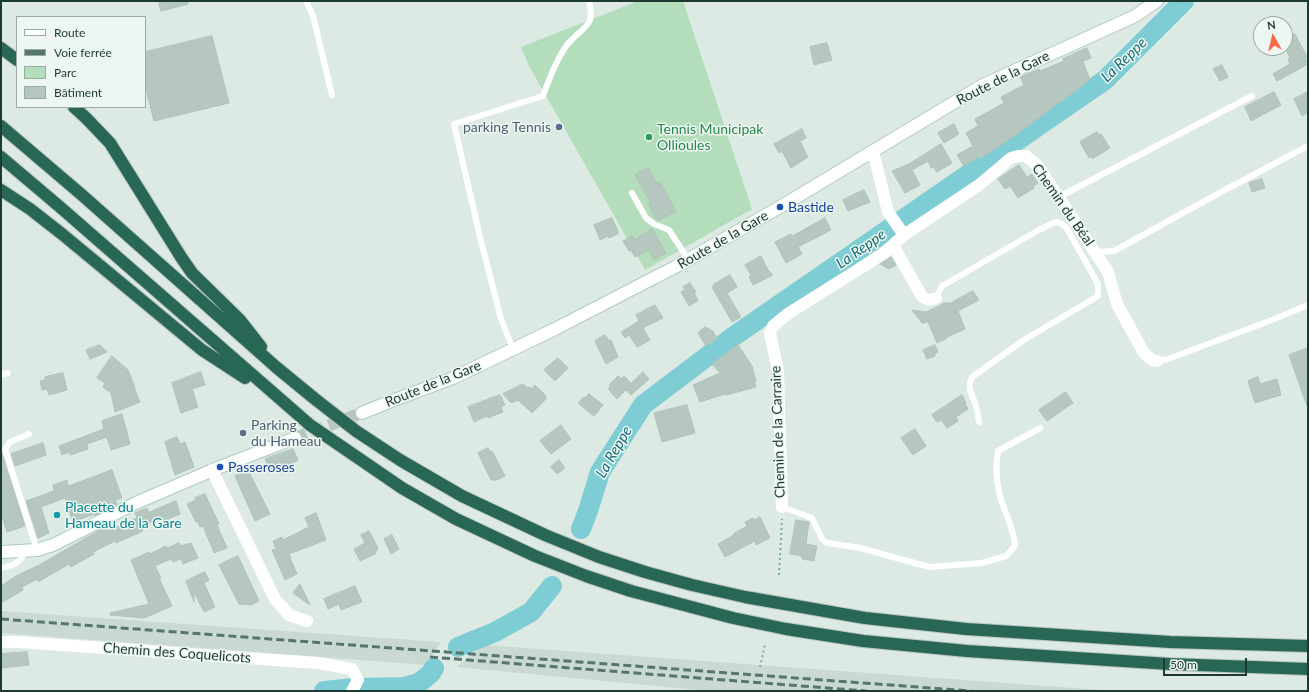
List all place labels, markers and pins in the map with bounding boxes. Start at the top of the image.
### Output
place label: parking Tennis [463,119,551,135]
place label: Tennis Municipak Ollioules [657,121,763,154]
marker: parking Tennis [554,122,564,132]
marker: Tennis Municipak Ollioules [644,132,654,142]
place label: Bastide [788,199,834,215]
marker: Bastide [775,202,785,212]
place label: Parking du Hameau [251,417,321,450]
marker: Parking du Hameau [238,428,248,438]
place label: Passeroses [228,459,295,475]
marker: Passeroses [215,462,225,472]
place label: Placette du Hameau de la Gare [65,499,182,532]
marker: Placette du Hameau de la Gare [52,510,62,520]

